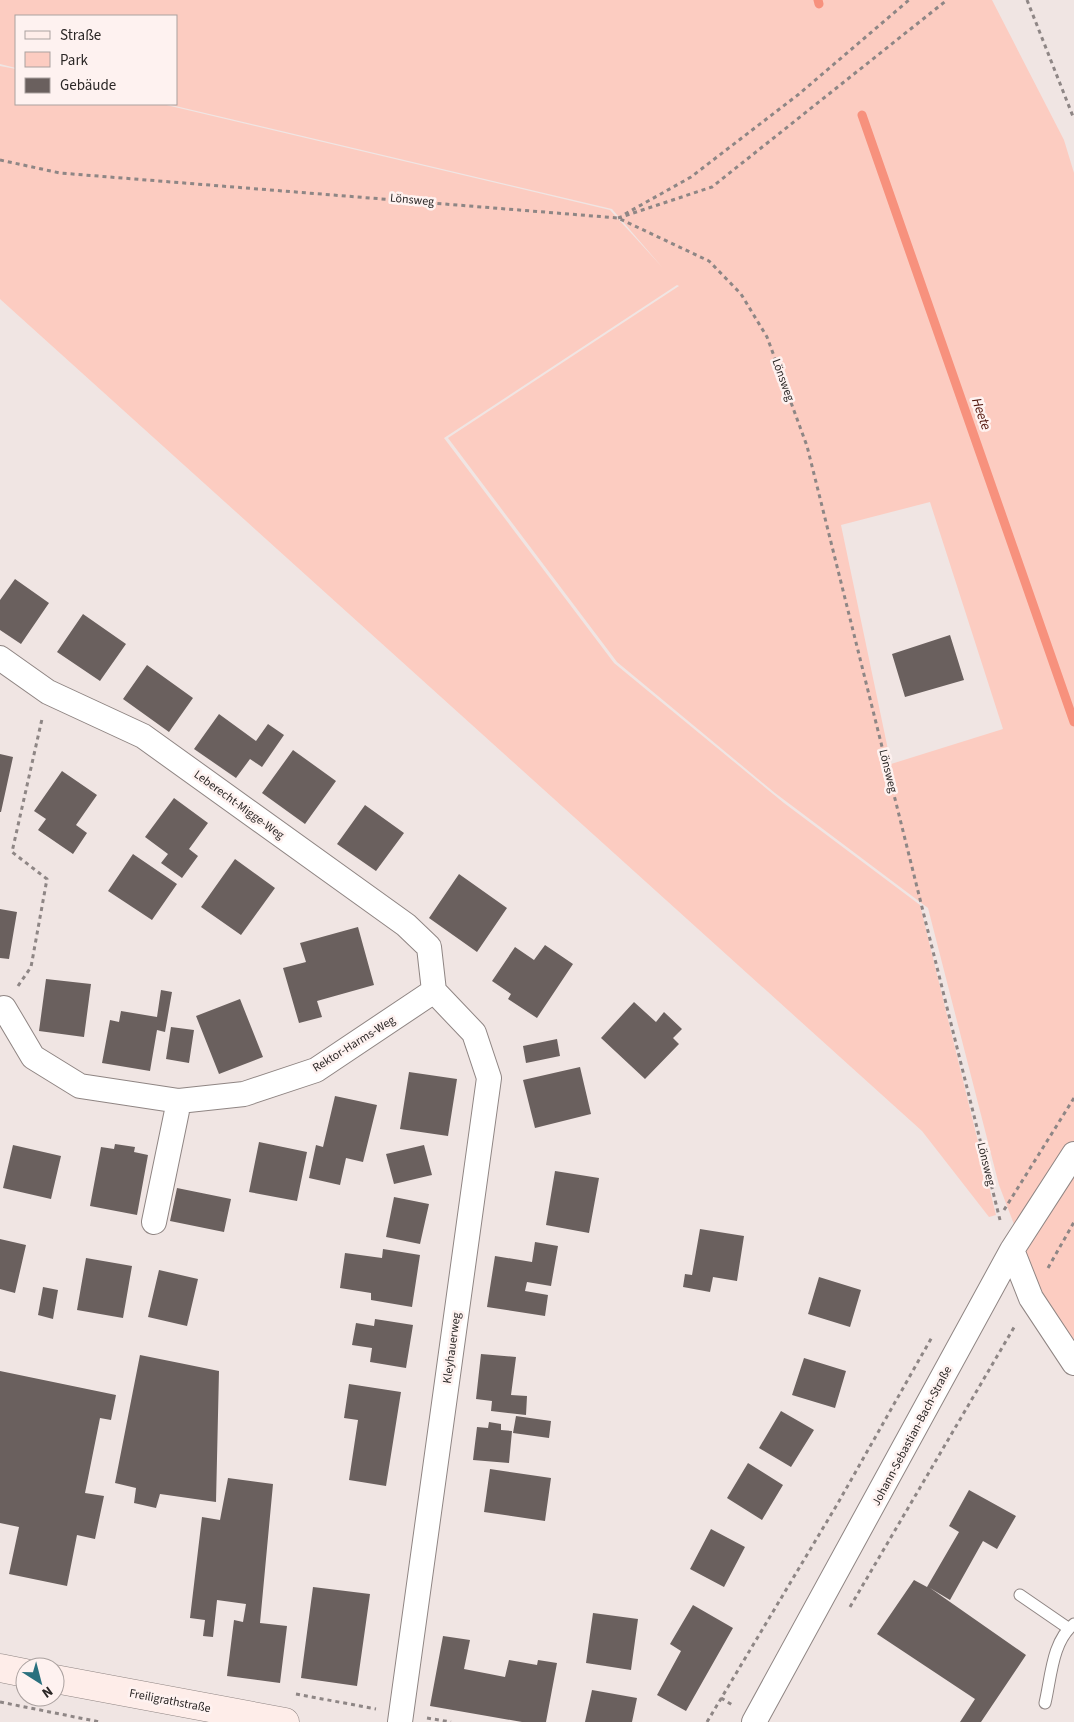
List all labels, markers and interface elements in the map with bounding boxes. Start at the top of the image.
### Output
legend [15,15,178,105]
text: Straße [60,25,101,46]
text: Park [60,50,89,71]
text: Gebäude [60,75,116,96]
street label: Lönsweg [389,190,435,210]
street label: Lönsweg [767,356,799,404]
water label: Heete [966,395,996,433]
street label: Lönsweg [874,747,902,795]
street label: Leberecht-Migge-Weg [190,766,288,844]
street label: Rektor-Harms-Weg [309,1012,399,1076]
street label: Lönsweg [972,1140,1000,1188]
street label: Kleyhauerweg [439,1311,465,1385]
street label: Johann-Sebastian-Bach-Straße [868,1363,956,1509]
north arrow [15,1657,65,1707]
text: N [37,1681,57,1703]
street label: Freiligrathstraße [128,1685,212,1717]

